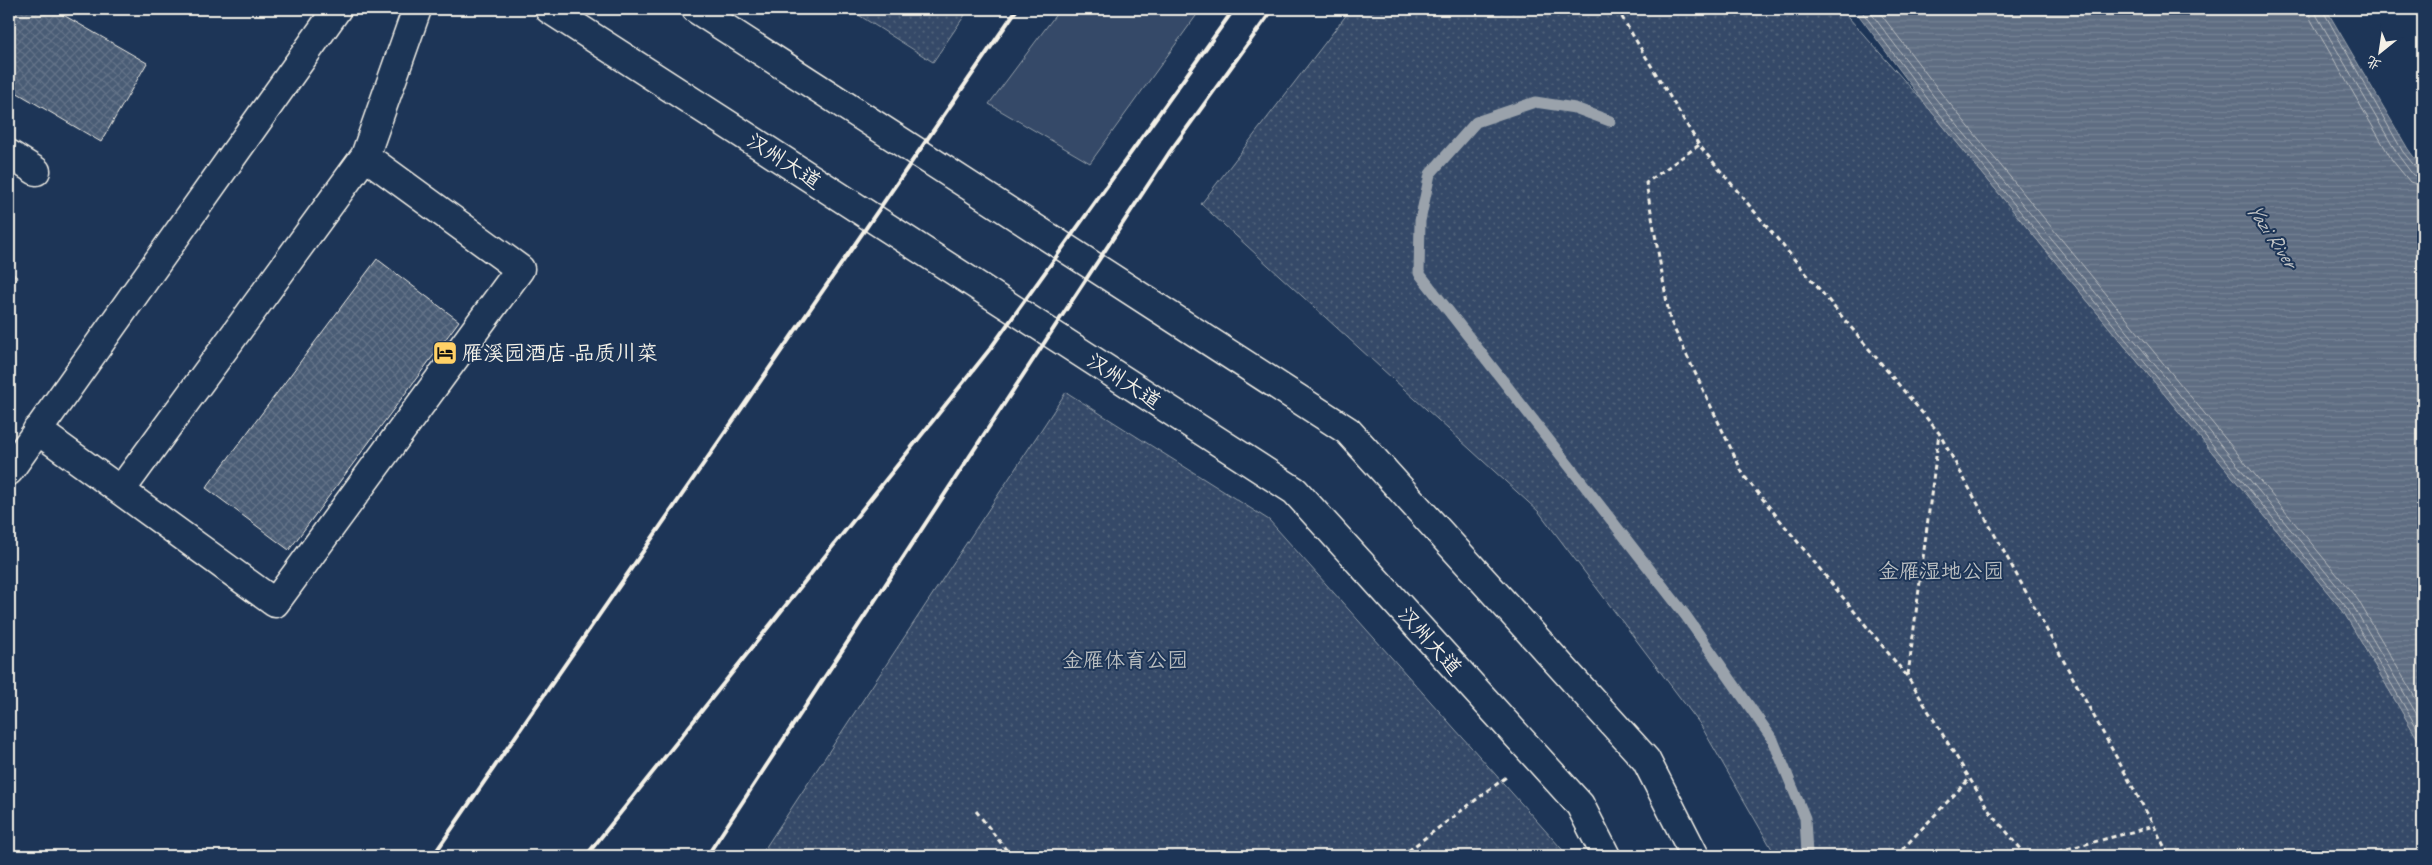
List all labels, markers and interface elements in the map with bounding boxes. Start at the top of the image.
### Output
north arrow [2354,28,2404,78]
text: 北 [2363,52,2384,74]
street label: 汉州大道 [742,127,826,195]
water label: Yazi River [2240,197,2306,276]
hotel icon: 雁溪园酒店-品质川菜 [432,340,458,366]
place label: 雁溪园酒店-品质川菜 [462,340,658,366]
street label: 汉州大道 [1082,347,1166,415]
park label: 金雁湿地公园 [1878,558,2004,584]
street label: 汉州大道 [1392,601,1468,681]
park label: 金雁体育公园 [1062,647,1188,673]

